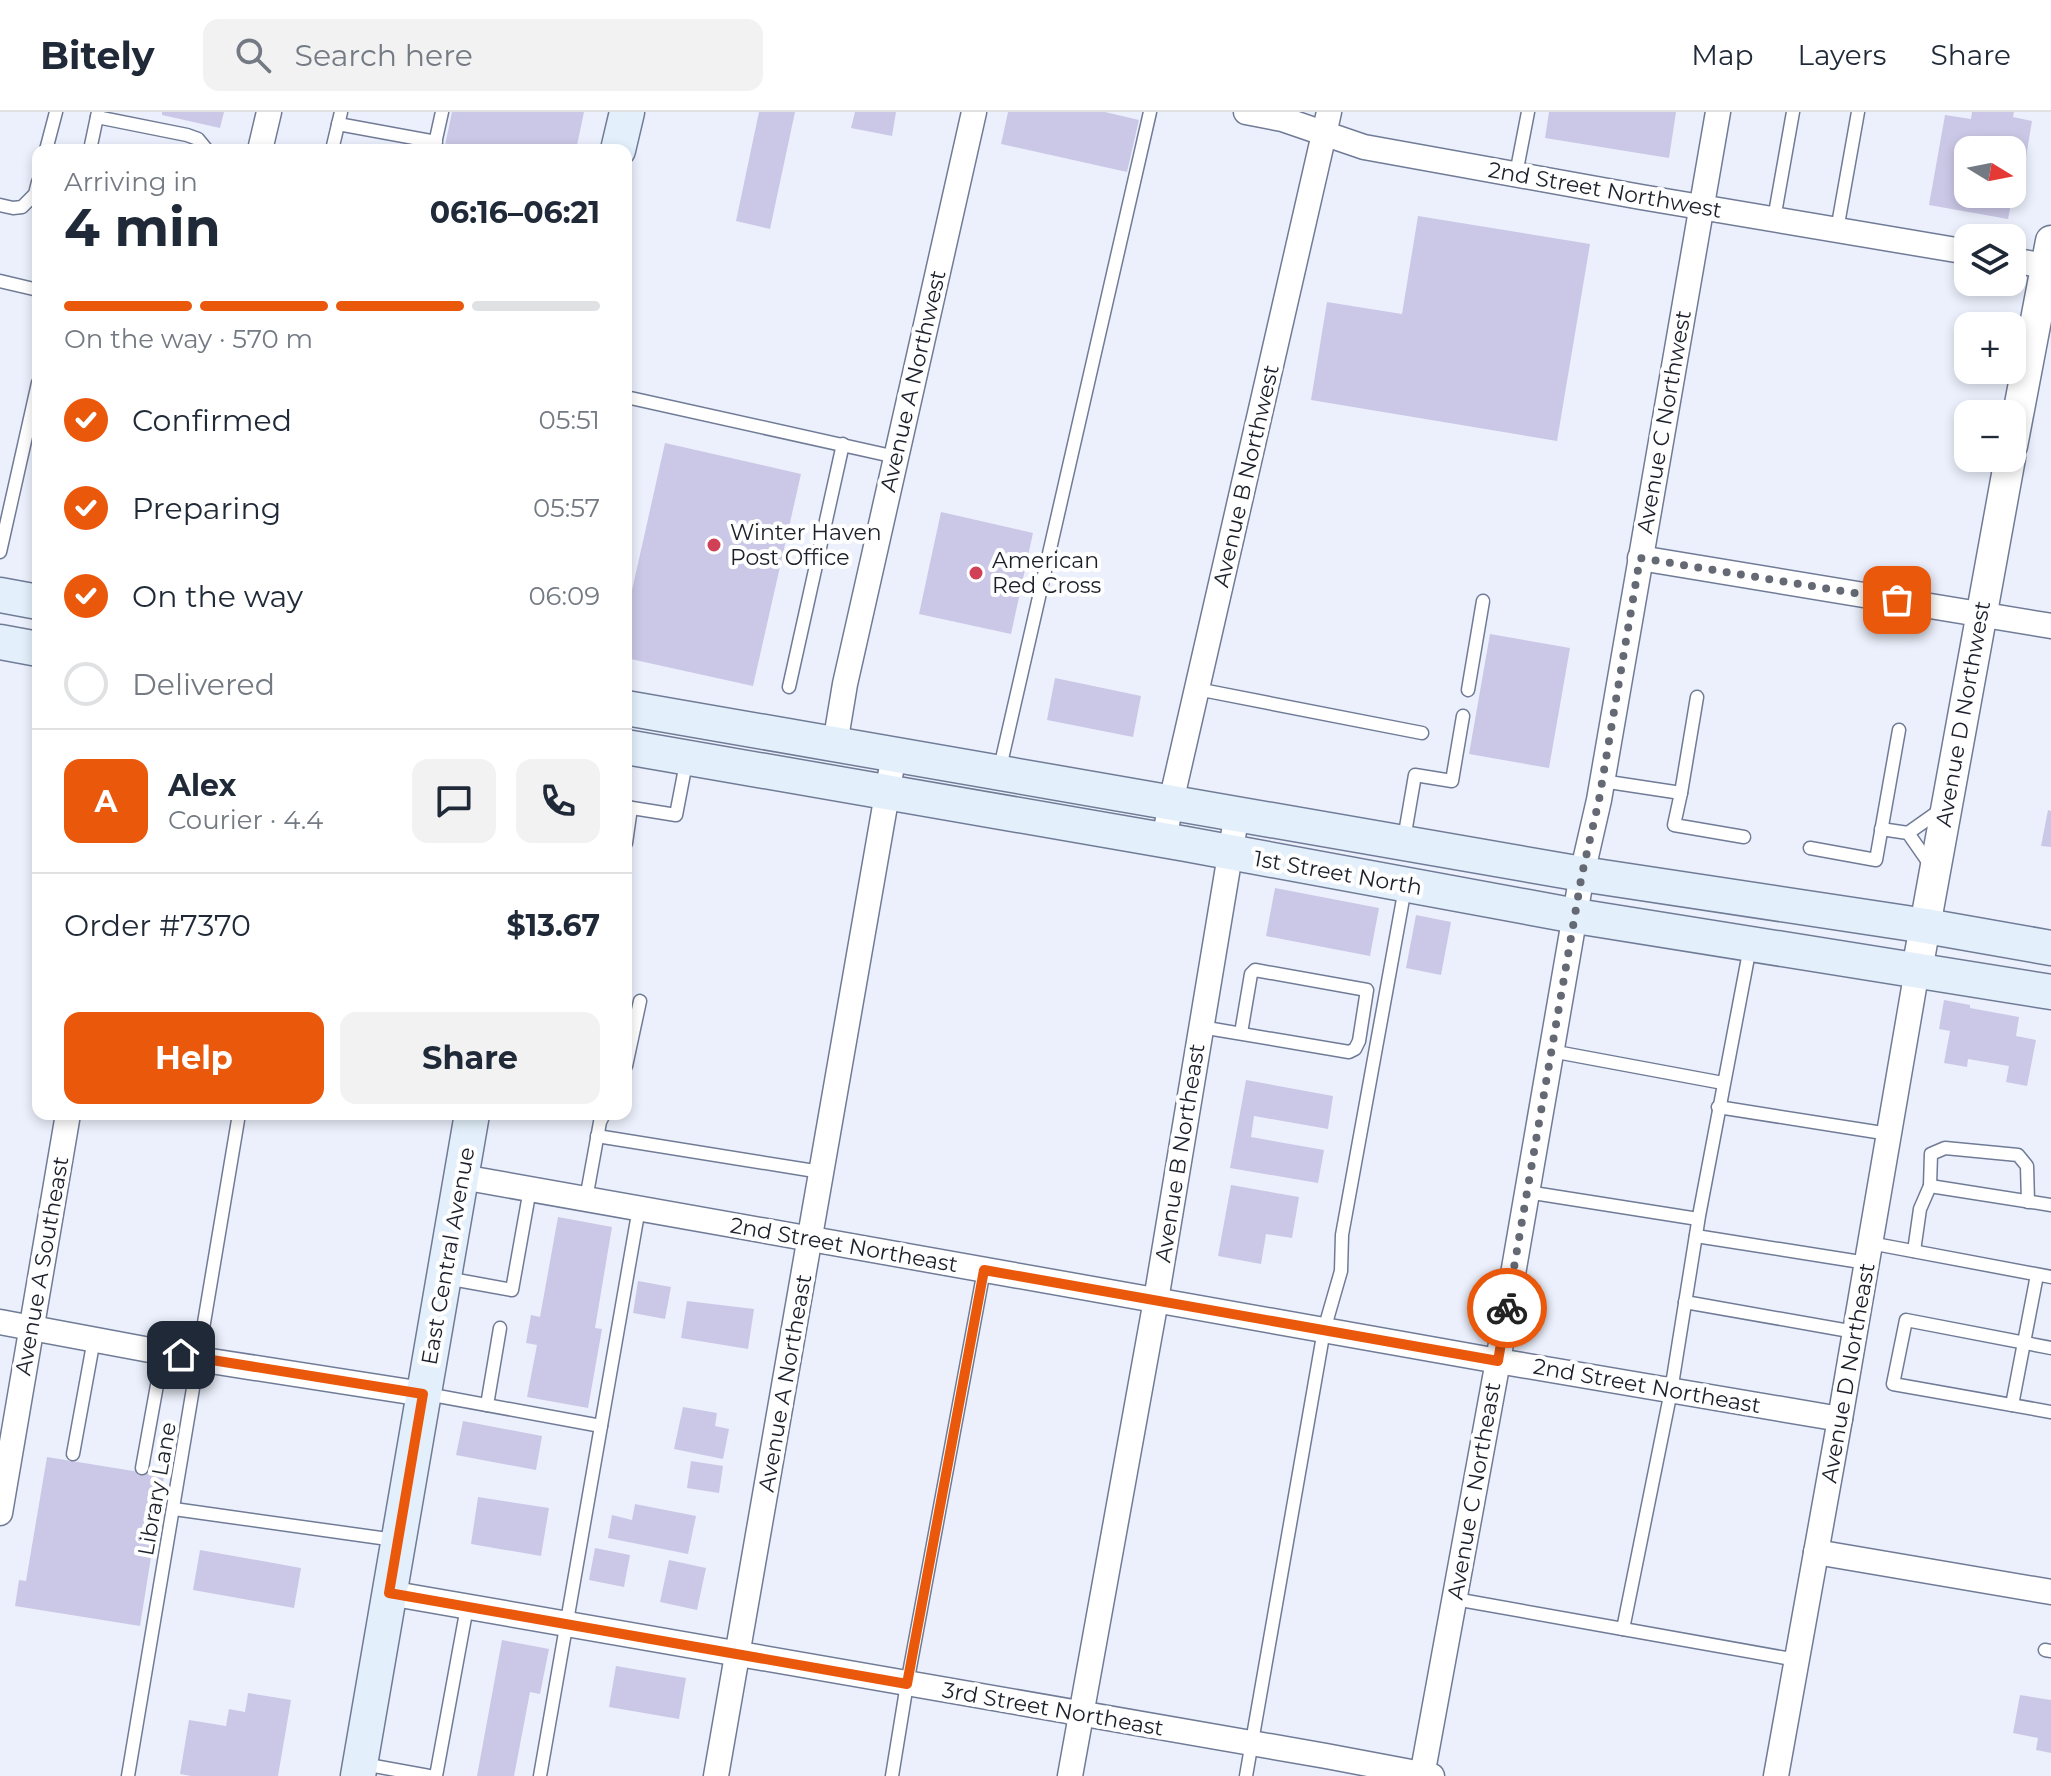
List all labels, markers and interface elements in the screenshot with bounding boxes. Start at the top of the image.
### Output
search box [203,19,763,91]
text: Bitely [40,32,155,79]
icon: search [231,33,275,77]
text: Search here [295,37,473,74]
text: Map [1691,38,1754,72]
text: Layers [1798,38,1887,72]
text: Share [1931,38,2011,72]
north arrow [1954,136,2026,208]
map controls [1954,136,2026,472]
street label: 2nd Street Northwest [1486,156,1724,224]
text: Arriving in [64,166,198,198]
text: 06:16–06:21 [430,194,600,231]
text: 4 min [64,196,221,259]
button: layers [1954,224,2026,296]
street label: Avenue A Northwest [874,267,952,494]
street label: Avenue C Northwest [1631,308,1697,536]
button: + [1954,312,2026,384]
text: On the way · 570 m [64,323,313,355]
street label: Avenue B Northwest [1207,362,1285,590]
icon: check [64,398,108,442]
button: − [1954,400,2026,472]
text: Confirmed [132,402,292,439]
text: 05:51 [538,404,600,436]
icon: check [64,486,108,530]
text: Preparing [132,490,281,527]
text: 05:57 [533,492,600,524]
place label: Winter Haven Post Office [730,519,882,571]
marker: Winter Haven Post Office [705,536,723,554]
place label: American Red Cross [992,547,1102,599]
marker: American Red Cross [967,564,985,582]
pin [1863,566,1931,634]
icon: check [64,574,108,618]
text: On the way [132,578,303,615]
icon: bag [1875,578,1919,622]
text: 06:09 [528,580,600,612]
street label: Avenue D Northwest [1930,599,1996,829]
text: Delivered [132,666,275,703]
button: chat [412,759,496,843]
button: phone [516,759,600,843]
text: Alex [168,767,236,804]
text: A [95,783,117,820]
text: Courier · 4.4 [168,804,323,836]
street label: 1st Street North [1252,845,1424,901]
text: Order #7370 [64,907,251,944]
text: $13.67 [507,907,600,944]
button: Help [64,1012,324,1104]
button: Share [340,1012,600,1104]
street label: Avenue B Northeast [1149,1041,1211,1264]
street label: East Central Avenue [416,1145,480,1367]
street label: Avenue A Southeast [9,1154,75,1378]
street label: 2nd Street Northeast [728,1212,960,1278]
street label: Avenue D Northeast [1815,1261,1881,1485]
courier [1467,1268,1547,1348]
street label: Avenue A Northeast [753,1272,817,1494]
icon: bike [1485,1286,1529,1330]
pin [147,1321,215,1389]
icon: home [159,1333,203,1377]
street label: 2nd Street Northeast [1531,1353,1763,1419]
street label: Avenue C Northeast [1442,1380,1506,1602]
street label: Library Lane [132,1420,182,1558]
street label: 3rd Street Northeast [940,1676,1166,1742]

